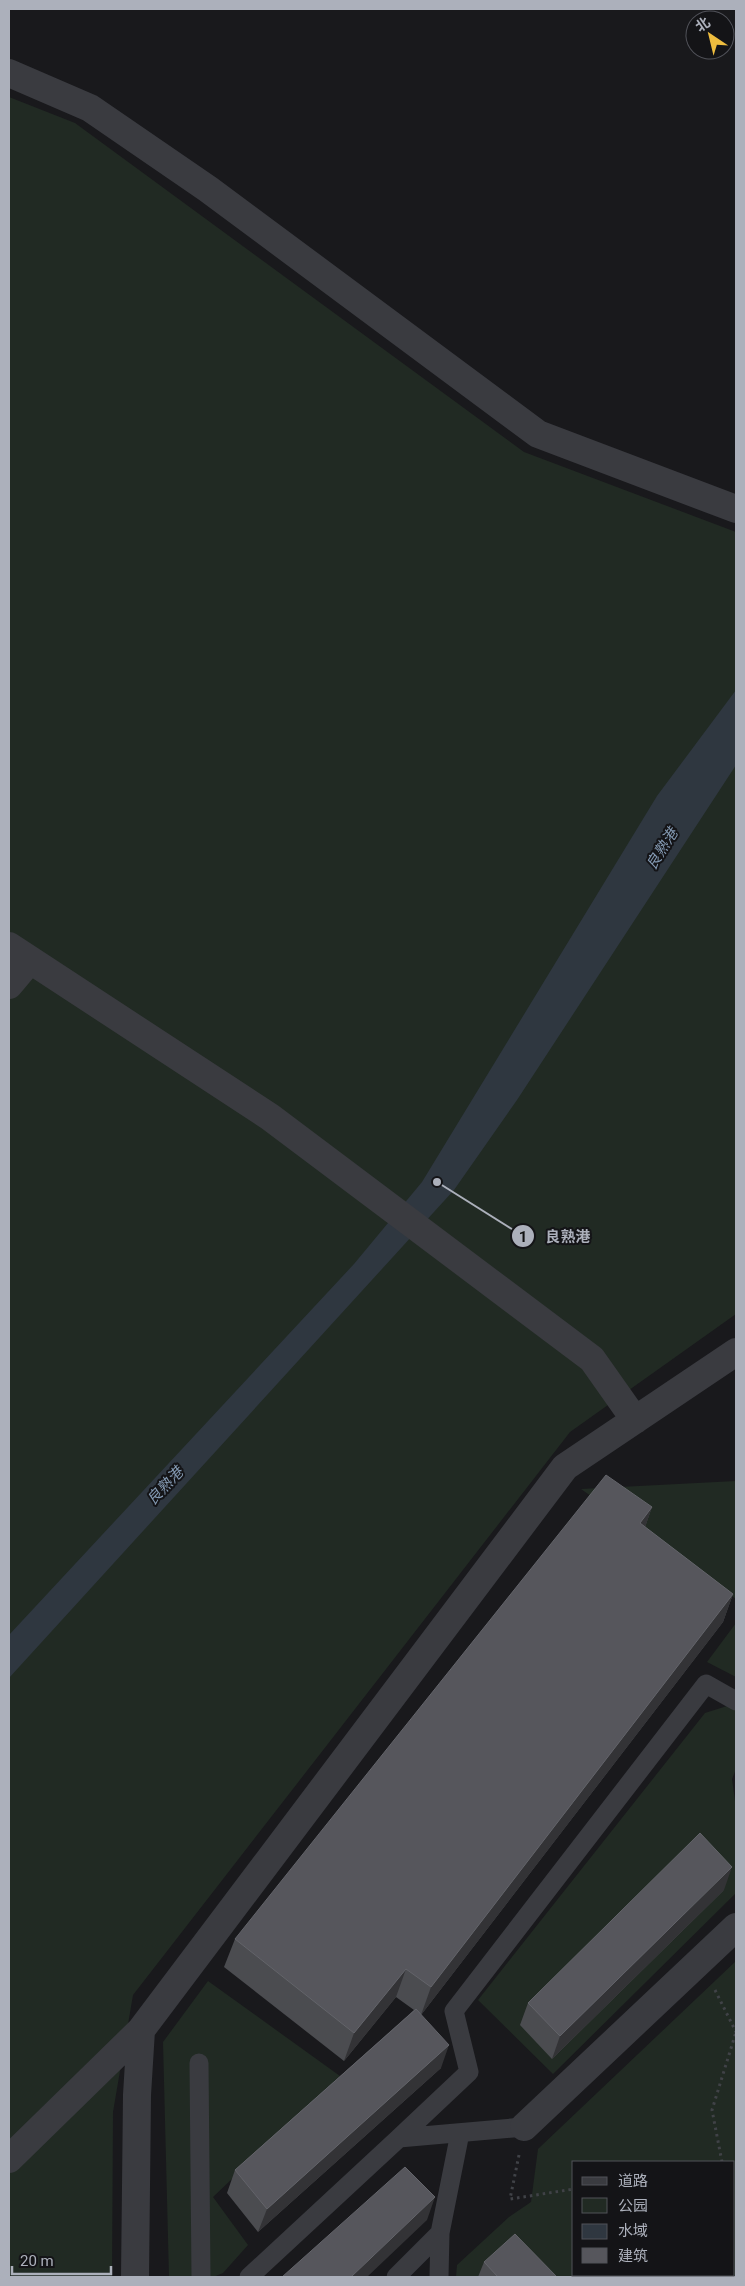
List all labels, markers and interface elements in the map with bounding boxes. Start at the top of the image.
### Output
north arrow [685,10,735,60]
text: 北 [692,14,713,35]
water label: 良熟港 [642,823,683,873]
callout: 良熟港 [510,1221,600,1251]
text: 1 [519,1228,527,1246]
text: 良熟港 [545,1228,591,1246]
water label: 良熟港 [143,1462,188,1509]
legend [572,2161,735,2276]
text: 道路 [618,2172,648,2190]
text: 公园 [618,2197,648,2215]
text: 水域 [618,2222,648,2240]
scale bar [12,2244,111,2276]
text: 建筑 [618,2247,648,2265]
text: 20 m [20,2252,54,2270]

